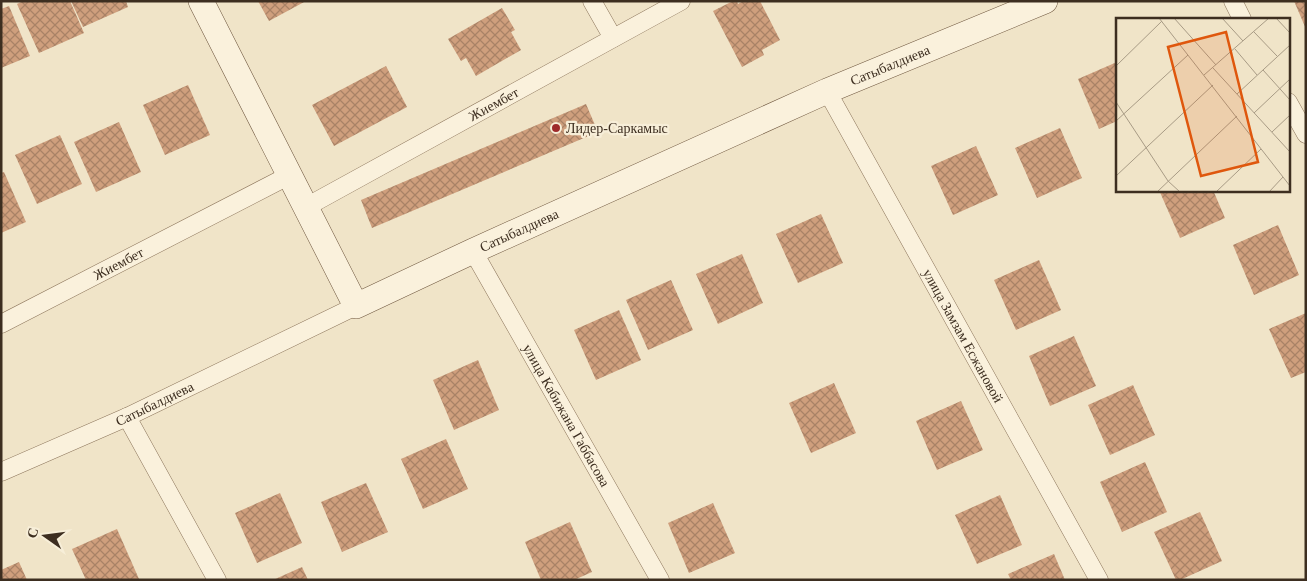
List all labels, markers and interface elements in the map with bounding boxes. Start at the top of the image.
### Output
inset map [1116,18,1290,191]
street label: Сатыбалдиева [848,42,933,88]
street label: Жиембет [466,84,521,124]
place label: Лидер-Саркамыс [566,121,668,136]
marker: Лидер-Саркамыс [550,122,562,134]
street label: Сатыбалдиева [477,206,561,254]
street label: Жиембет [91,244,146,283]
street label: улица Замзам Есжановой [920,266,1006,406]
street label: улица Кабижана Габбасова [520,341,613,490]
street label: Сатыбалдиева [113,378,197,429]
north arrow [20,511,70,561]
text: С [24,526,41,540]

